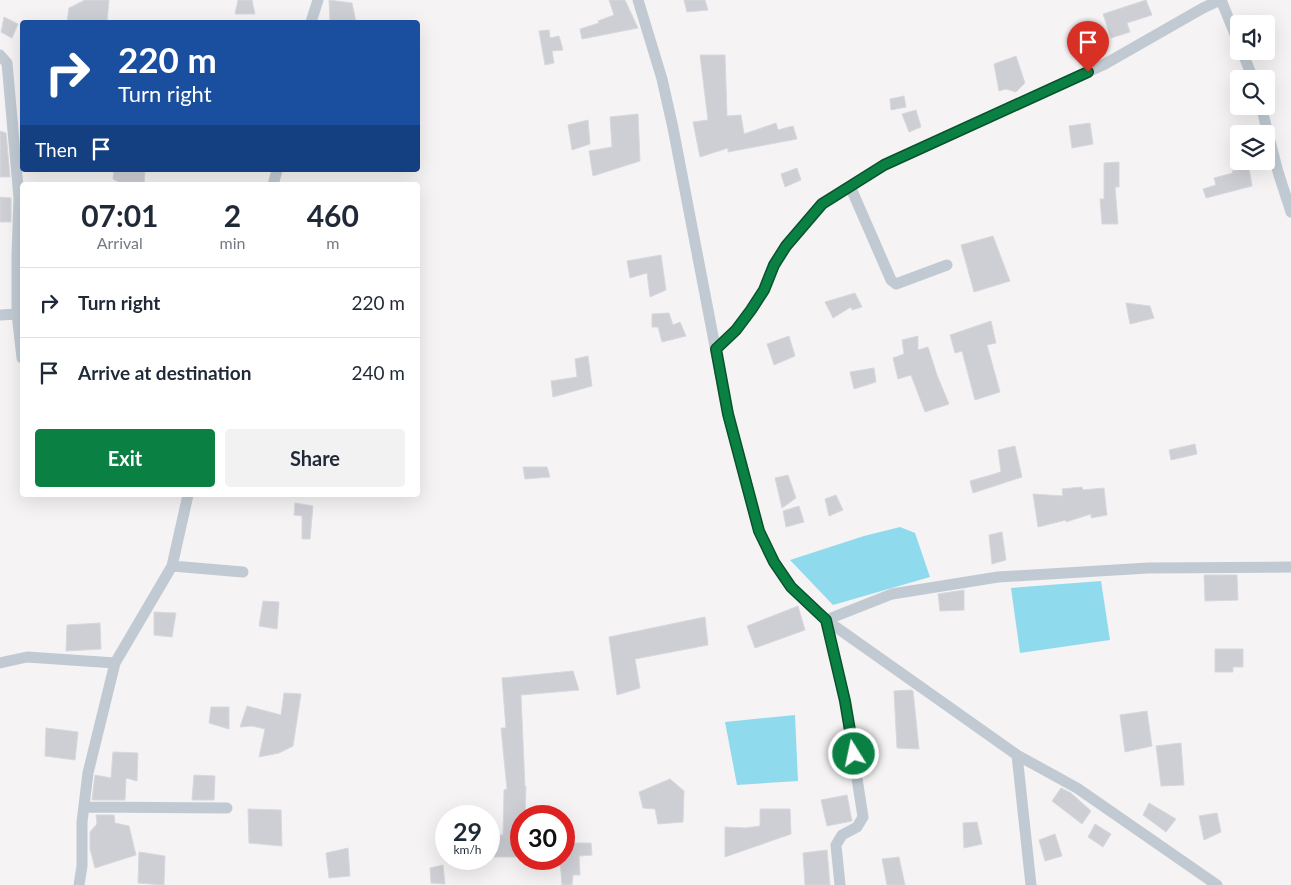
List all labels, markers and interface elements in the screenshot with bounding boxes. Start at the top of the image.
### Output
map controls [1230,15,1275,170]
button: sound [1230,15,1275,60]
pin [1067,21,1109,72]
icon: arrive [1074,28,1102,56]
text: 220 m [118,38,217,80]
icon: right [35,40,100,105]
button: search [1230,70,1275,115]
text: Turn right [118,80,212,107]
button: layers [1230,125,1275,170]
icon: arrive [87,135,115,163]
text: Then [35,138,77,161]
text: 07:01 [81,197,158,233]
text: 2 [224,197,241,233]
text: 460 [307,197,359,233]
text: Arrival [97,233,143,252]
text: min [220,233,246,252]
text: m [326,233,339,252]
icon: right [35,289,63,317]
text: Turn right [78,291,160,314]
text: 220 m [351,291,405,314]
icon: arrive [35,359,63,387]
text: Arrive at destination [78,361,251,384]
text: 240 m [351,361,405,384]
button: Exit [35,429,215,487]
button: Share [225,429,405,487]
position arrow [827,727,879,779]
speed limit sign: 30 [510,805,575,870]
text: 29 [453,816,482,846]
text: km/h [453,842,482,857]

